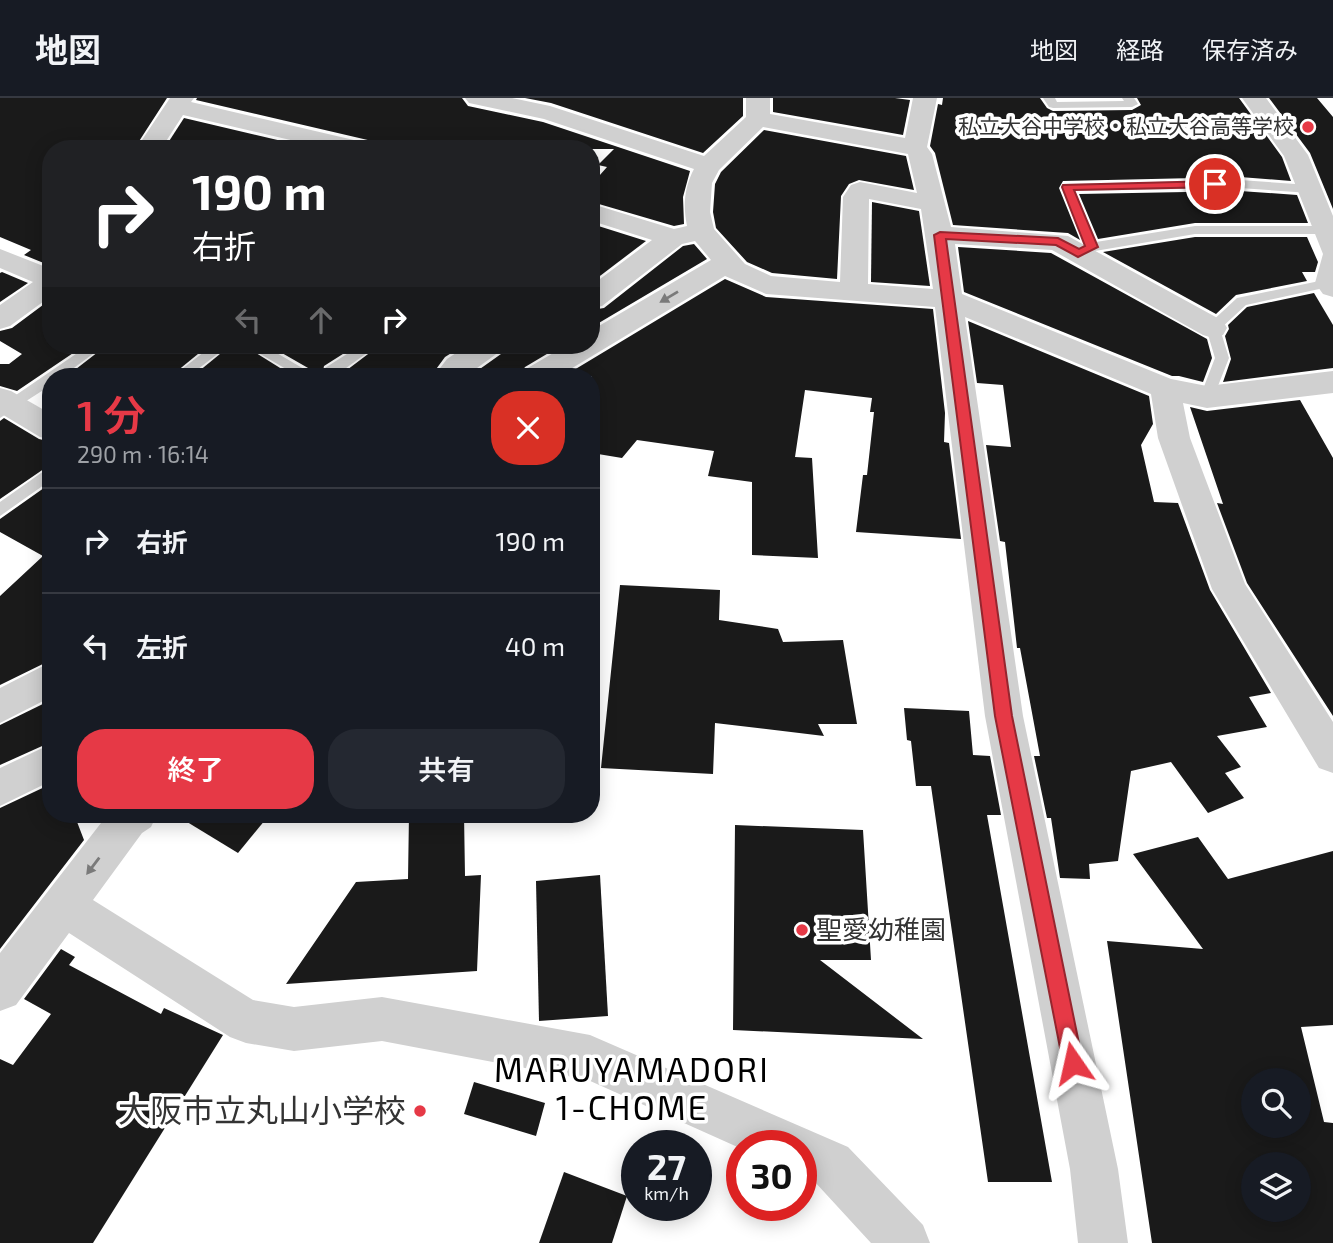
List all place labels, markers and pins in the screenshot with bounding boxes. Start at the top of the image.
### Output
place label: 私立大谷中学校・私立大谷高等学校 [958,113,1294,138]
marker: 私立大谷中学校・私立大谷高等学校 [1300,119,1316,135]
pin [1185,154,1245,214]
place label: 聖愛幼稚園 [816,913,946,944]
marker: 聖愛幼稚園 [794,922,810,938]
place label: 大阪市立丸山小学校 [118,1090,406,1128]
marker: 大阪市立丸山小学校 [412,1103,428,1119]

